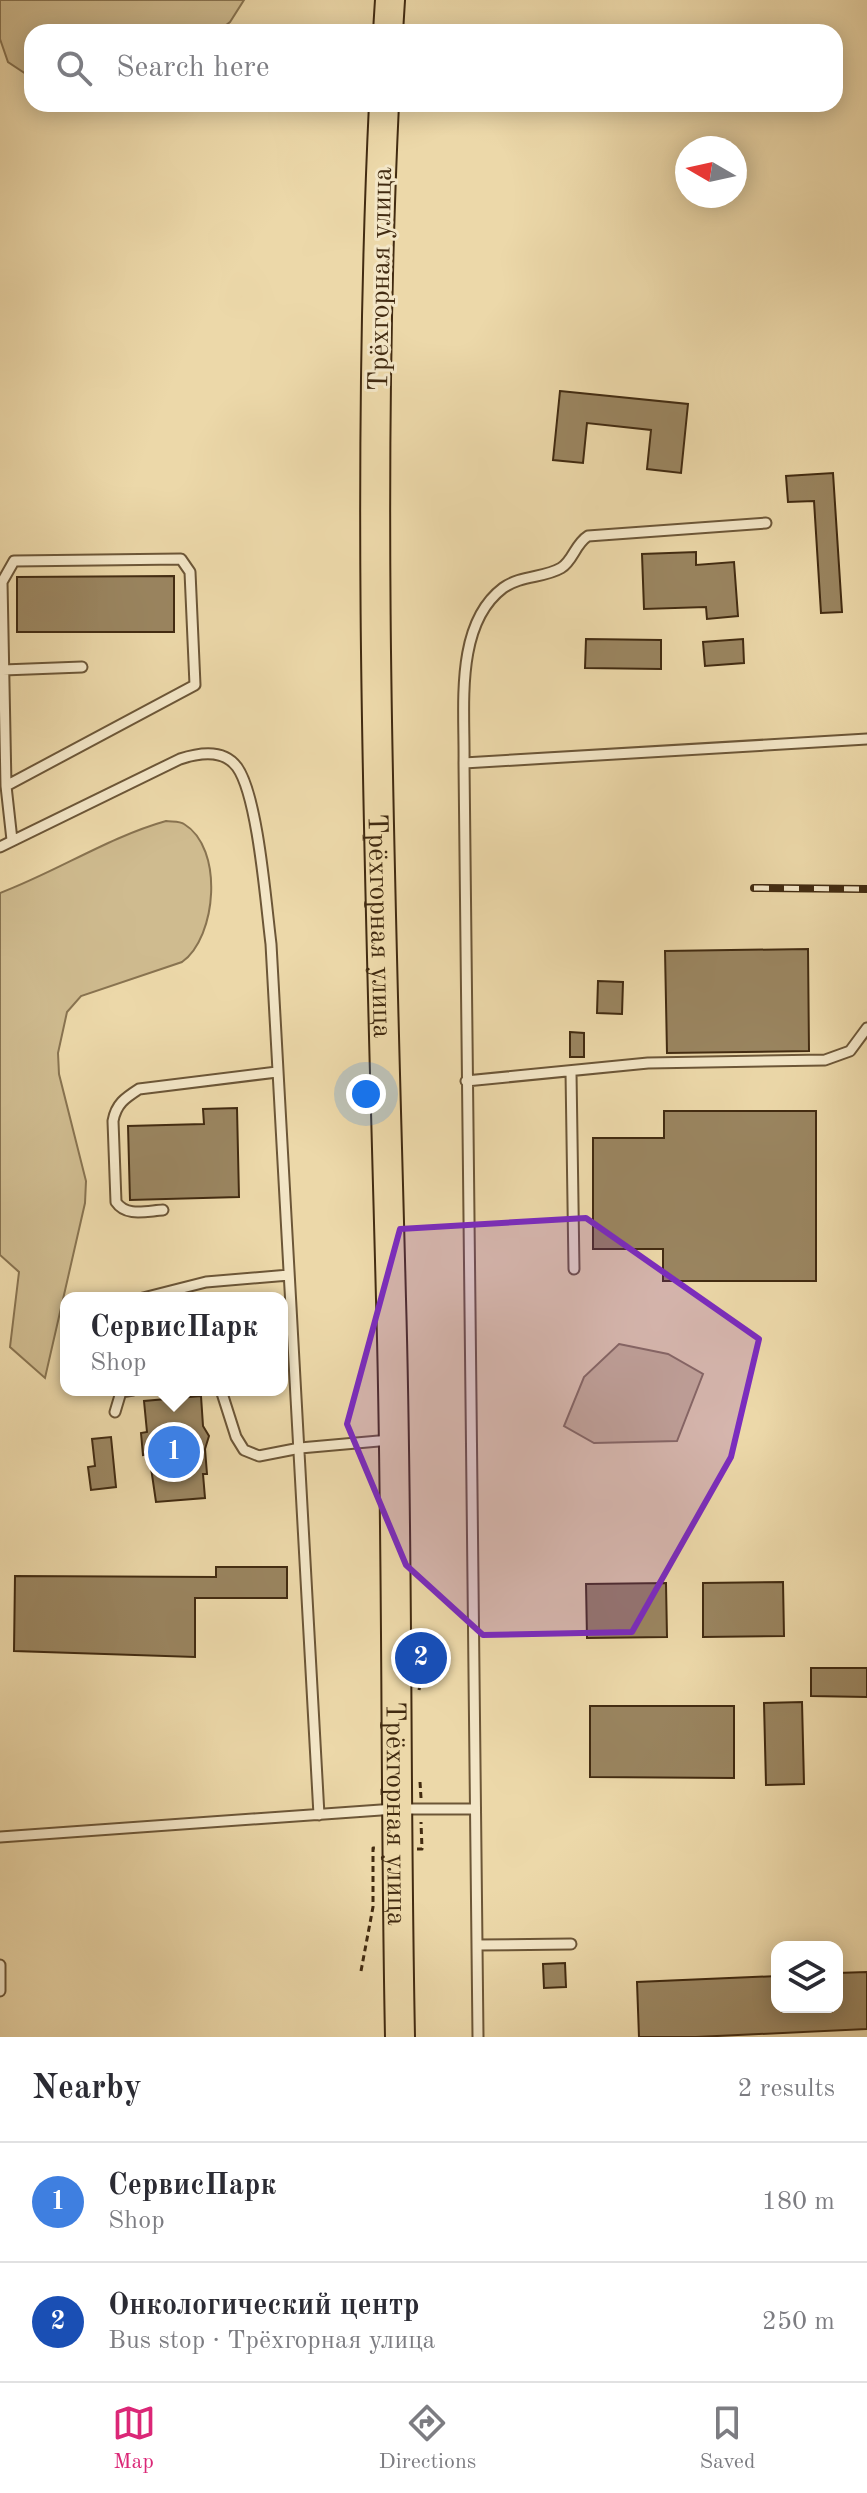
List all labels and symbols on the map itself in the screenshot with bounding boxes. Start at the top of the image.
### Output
north arrow [675,136,747,208]
street label: Трёхгорная улица [366,167,398,391]
street label: Трёхгорная улица [362,813,395,1039]
your location [346,1074,386,1114]
pin: 1 [148,1422,200,1482]
pin: 2 [395,1628,447,1688]
street label: Трёхгорная улица [379,1701,409,1926]

